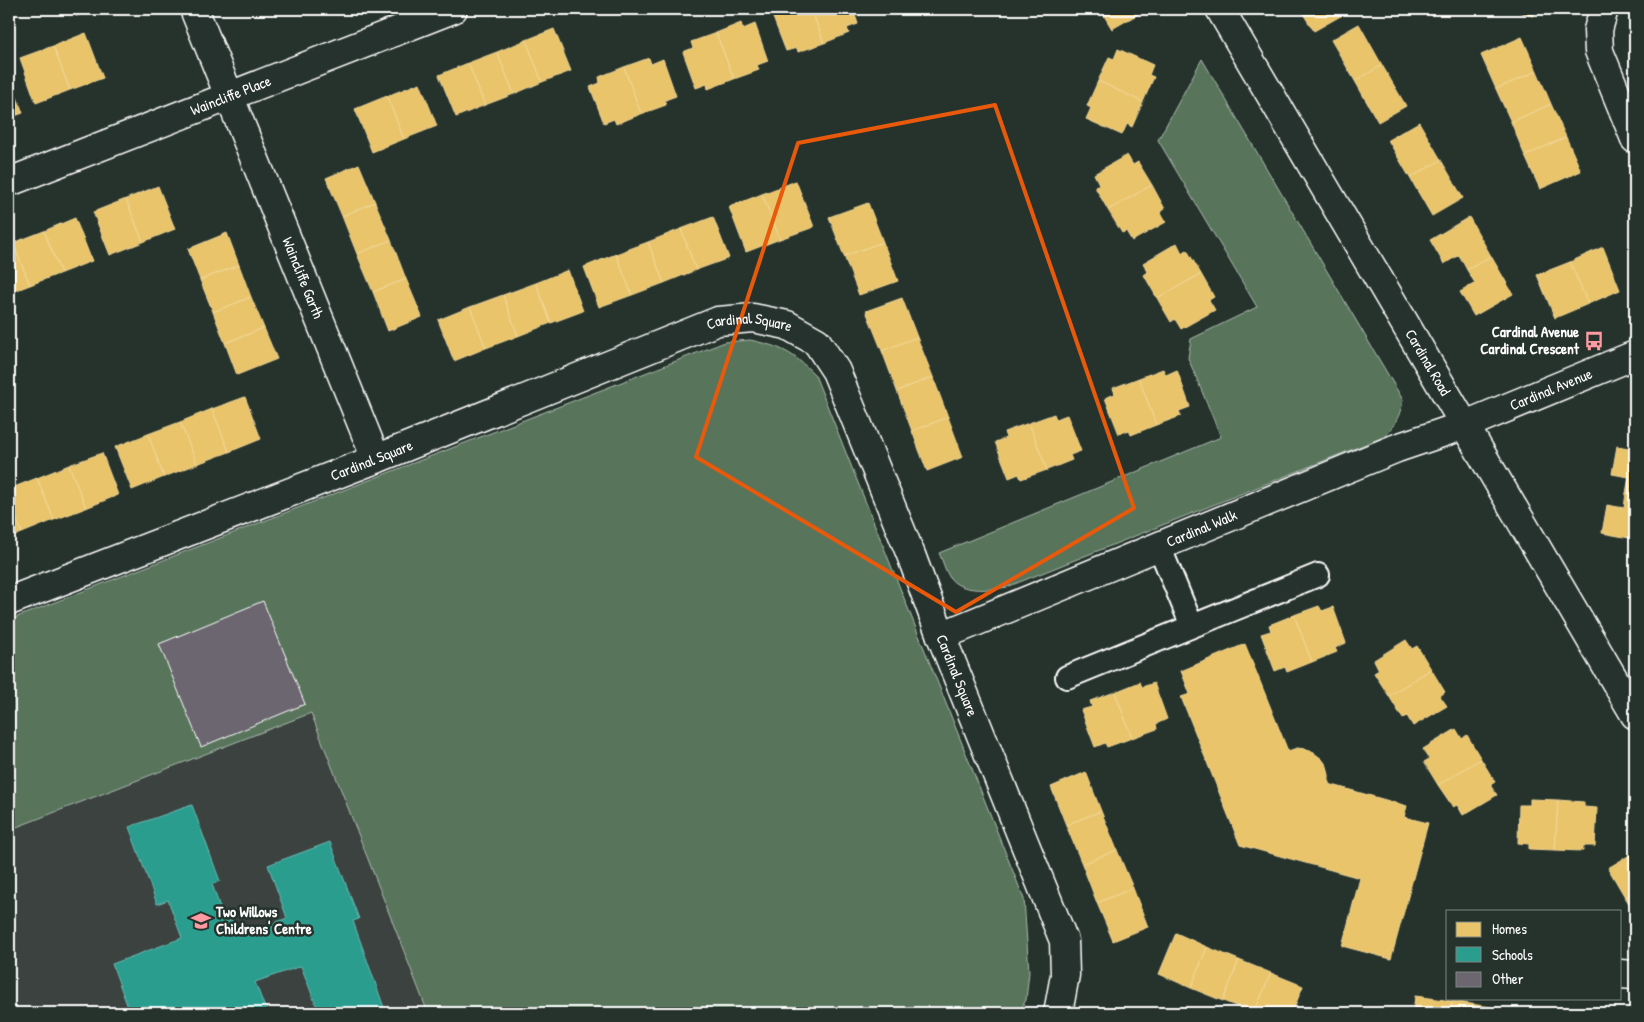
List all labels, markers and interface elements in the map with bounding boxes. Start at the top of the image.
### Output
street label: Waincliffe Place [187,70,274,120]
street label: Waincliffe Garth [277,234,329,322]
street label: Cardinal Square [703,307,797,336]
place label: Cardinal Avenue Cardinal Crescent [1480,321,1580,359]
street label: Cardinal Road [1400,325,1456,399]
bus stop icon: Cardinal Avenue Cardinal Crescent [1583,330,1605,352]
street label: Cardinal Avenue [1506,363,1595,415]
street label: Cardinal Square [327,434,416,486]
street label: Cardinal Walk [1163,504,1240,552]
street label: Cardinal Square [931,631,983,720]
place label: Two Willows Childrens' Centre [215,901,312,939]
school or university icon: Two Willows Childrens' Centre [190,910,212,932]
legend [1446,910,1622,1000]
text: Homes [1492,918,1527,939]
text: Schools [1492,944,1533,965]
text: Other [1492,968,1524,989]

